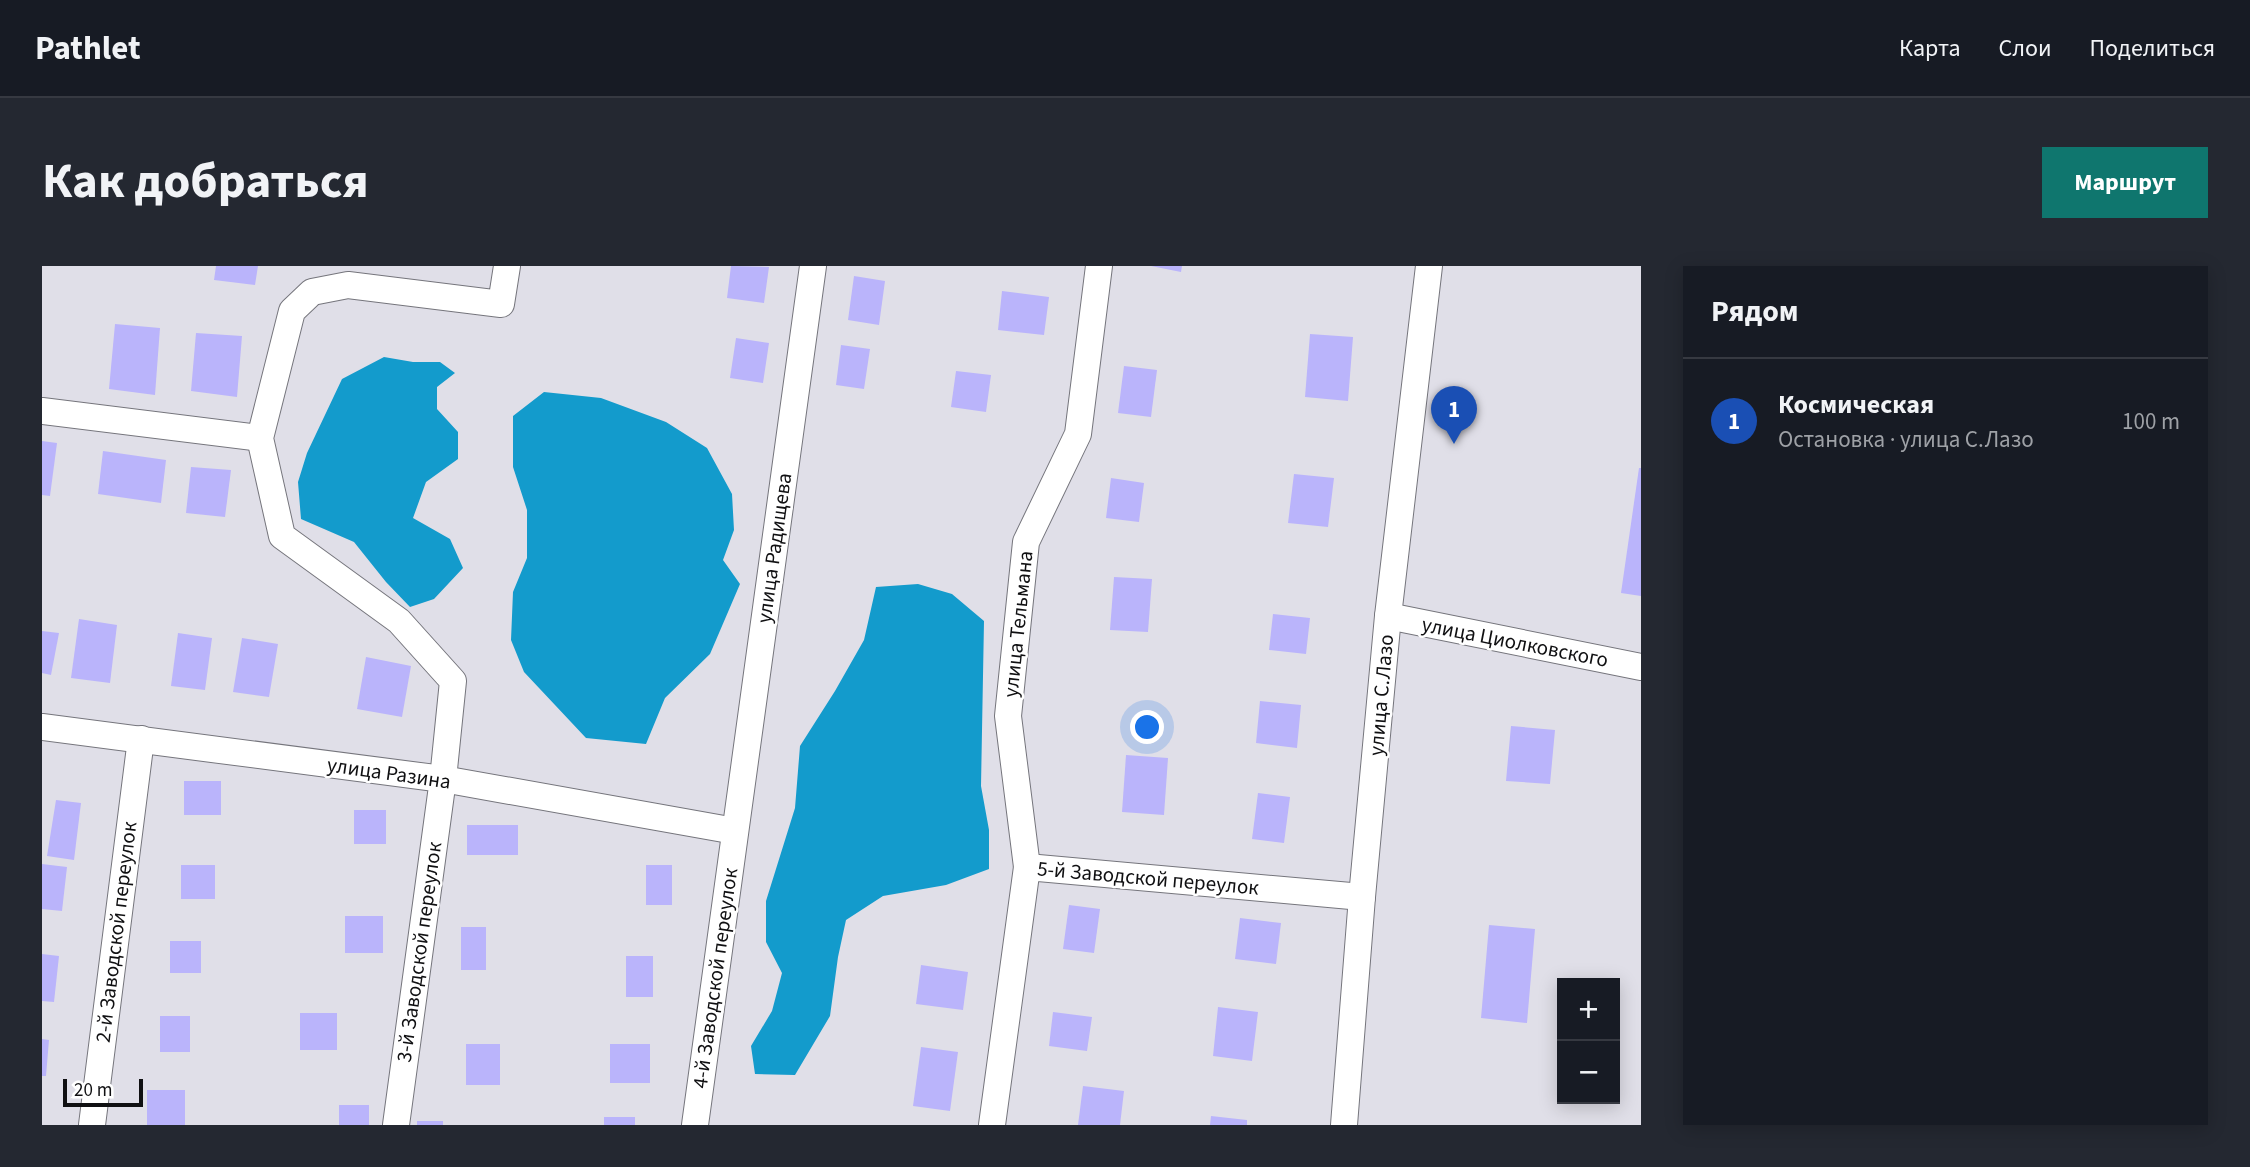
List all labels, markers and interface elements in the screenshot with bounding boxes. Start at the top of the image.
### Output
text: Pathlet [35,25,141,72]
text: Карта [1899,31,1961,66]
text: Слои [1999,31,2052,66]
text: Поделиться [2090,31,2215,66]
text: Как добраться [42,147,369,217]
button: Маршрут [2042,147,2208,218]
text: Рядом [1711,290,1799,333]
pin: 1 [1431,386,1477,444]
text: Космическая [1778,386,1934,423]
text: 1 [1728,405,1740,438]
text: 100 m [2122,405,2180,438]
text: Остановка · улица С.Лазо [1778,423,2034,456]
street label: улица Радищева [749,471,799,625]
street label: улица Тельмана [995,549,1041,699]
street label: улица Циолковского [1419,609,1611,675]
street label: улица С.Лазо [1361,633,1401,757]
your location [1130,710,1164,744]
street label: улица Разина [325,749,453,797]
street label: 2-й Заводской переулок [88,819,145,1044]
street label: 3-й Заводской переулок [389,839,449,1064]
street label: 5-й Заводской переулок [1036,853,1261,903]
street label: 4-й Заводской переулок [685,865,745,1090]
map controls [1557,978,1620,1104]
button: + [1557,978,1620,1041]
button: − [1557,1041,1620,1104]
scale bar [63,1076,144,1108]
text: 20 m [74,1077,112,1104]

